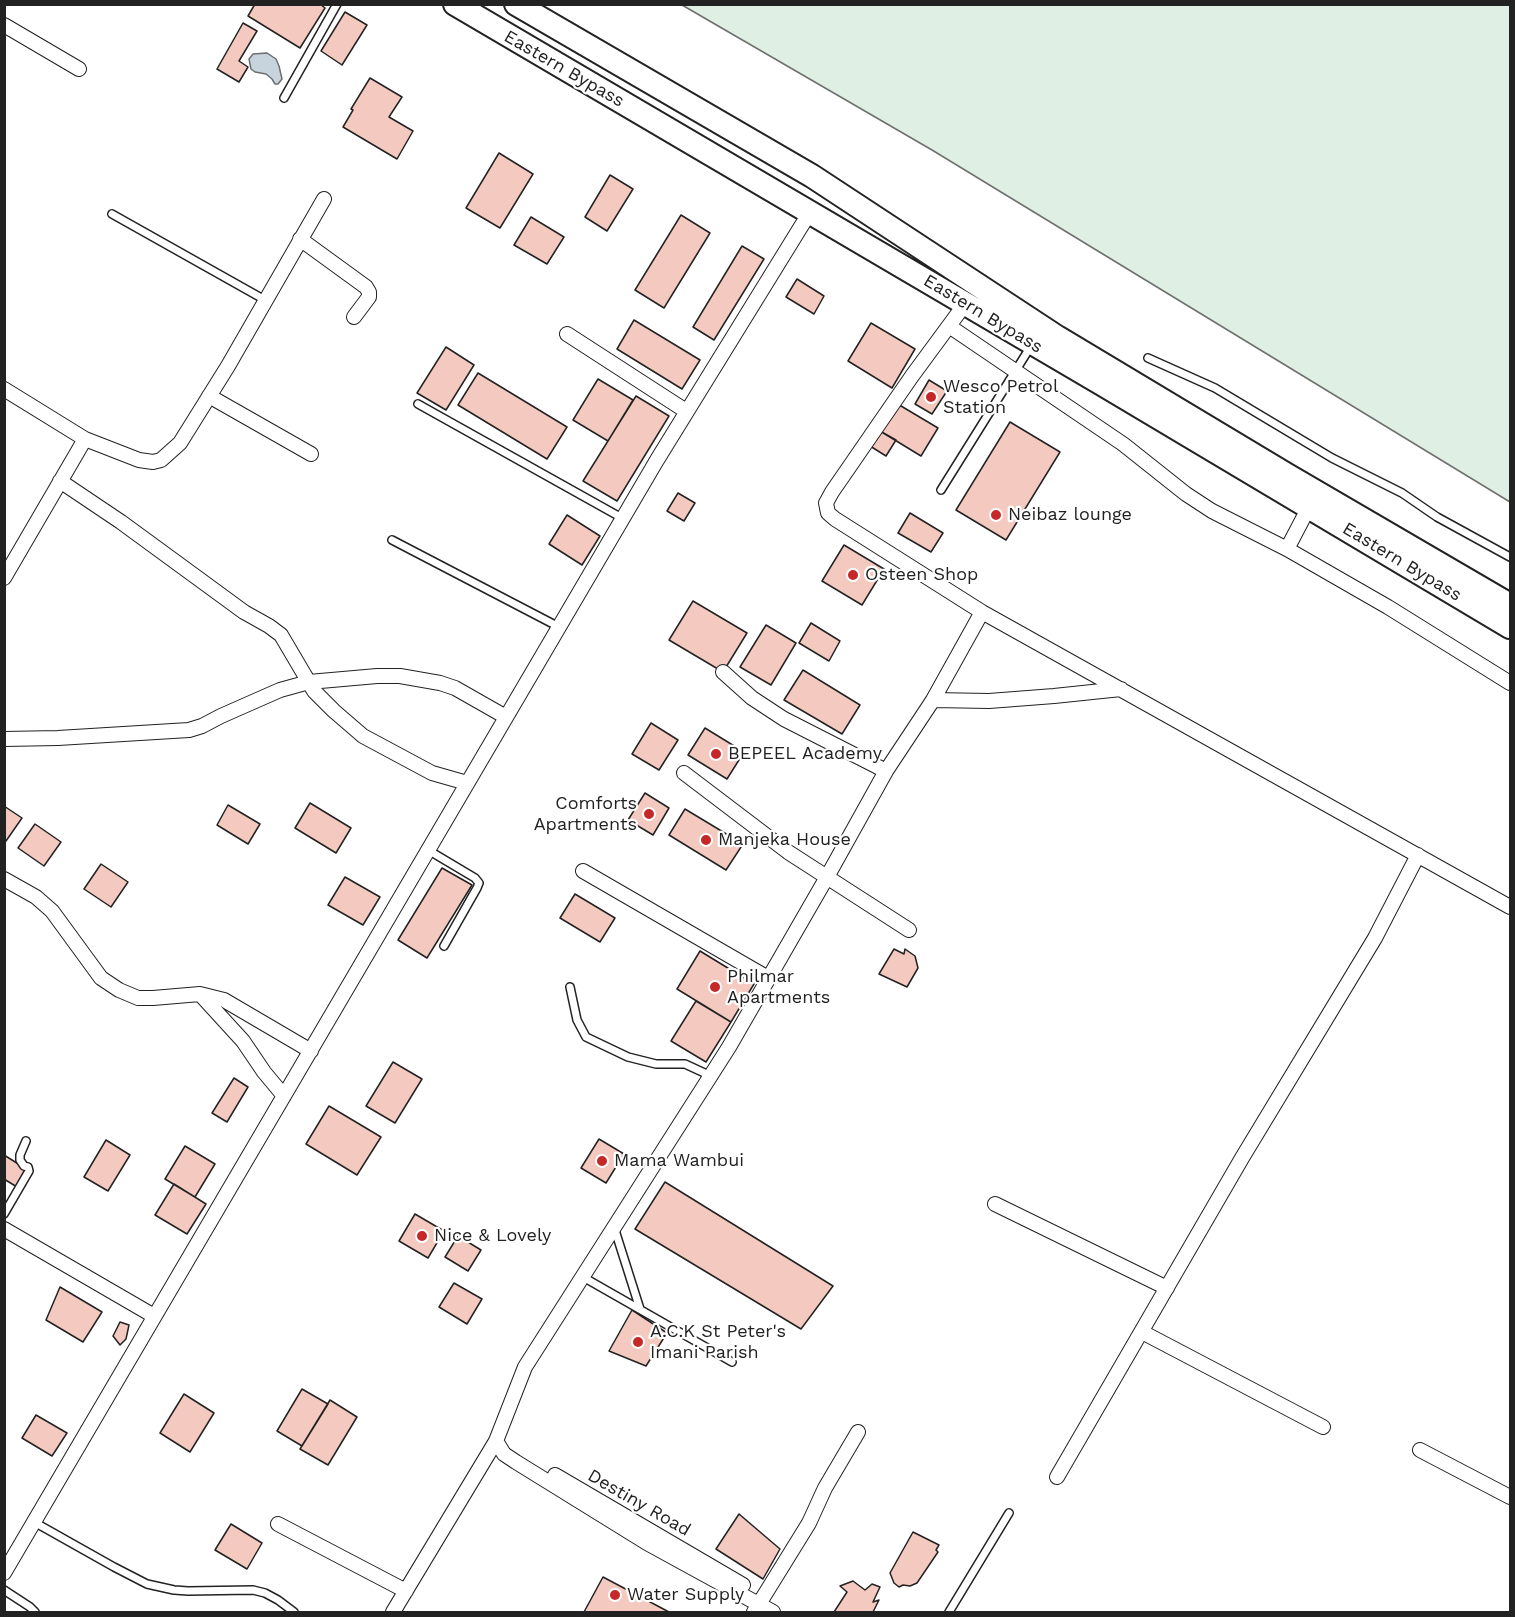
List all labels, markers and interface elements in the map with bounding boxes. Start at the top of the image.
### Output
street label: Eastern Bypass [500,26,628,112]
street label: Eastern Bypass [919,270,1047,358]
place label: Wesco Petrol Station [943,376,1058,418]
marker: Wesco Petrol Station [924,390,938,404]
place label: Neibaz lounge [1008,504,1132,526]
marker: Neibaz lounge [989,508,1003,522]
street label: Eastern Bypass [1338,518,1466,606]
place label: Osteen Shop [865,564,978,586]
marker: Osteen Shop [846,568,860,582]
place label: BEPEEL Academy [728,743,882,765]
marker: BEPEEL Academy [709,747,723,761]
place label: Comforts Apartments [534,793,637,836]
marker: Comforts Apartments [642,807,656,821]
place label: Manjeka House [718,829,851,851]
marker: Manjeka House [699,833,713,847]
place label: Philmar Apartments [727,966,830,1008]
marker: Philmar Apartments [708,980,722,994]
place label: Mama Wambui [614,1150,744,1172]
marker: Mama Wambui [595,1154,609,1168]
place label: Nice & Lovely [434,1225,551,1247]
marker: Nice & Lovely [415,1229,429,1243]
place label: A.C.K St Peter's Imani Parish [650,1321,786,1364]
marker: A.C.K St Peter's Imani Parish [631,1335,645,1349]
street label: Destiny Road [584,1465,694,1541]
place label: Water Supply [627,1584,744,1606]
marker: Water Supply [608,1588,622,1602]

